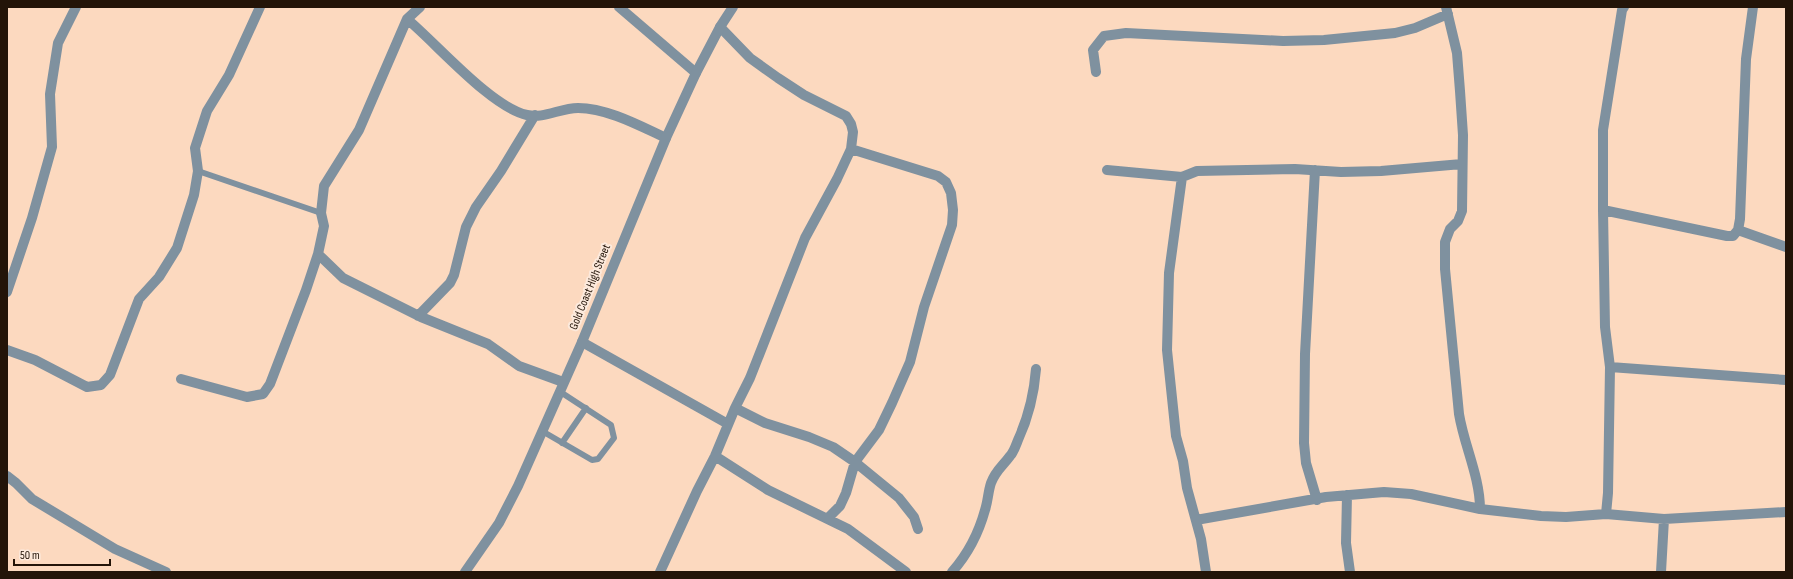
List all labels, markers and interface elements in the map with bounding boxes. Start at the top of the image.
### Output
street label: Gold Coast High Street [566,242,614,332]
scale bar [14,541,110,567]
text: 50 m [20,548,40,563]

